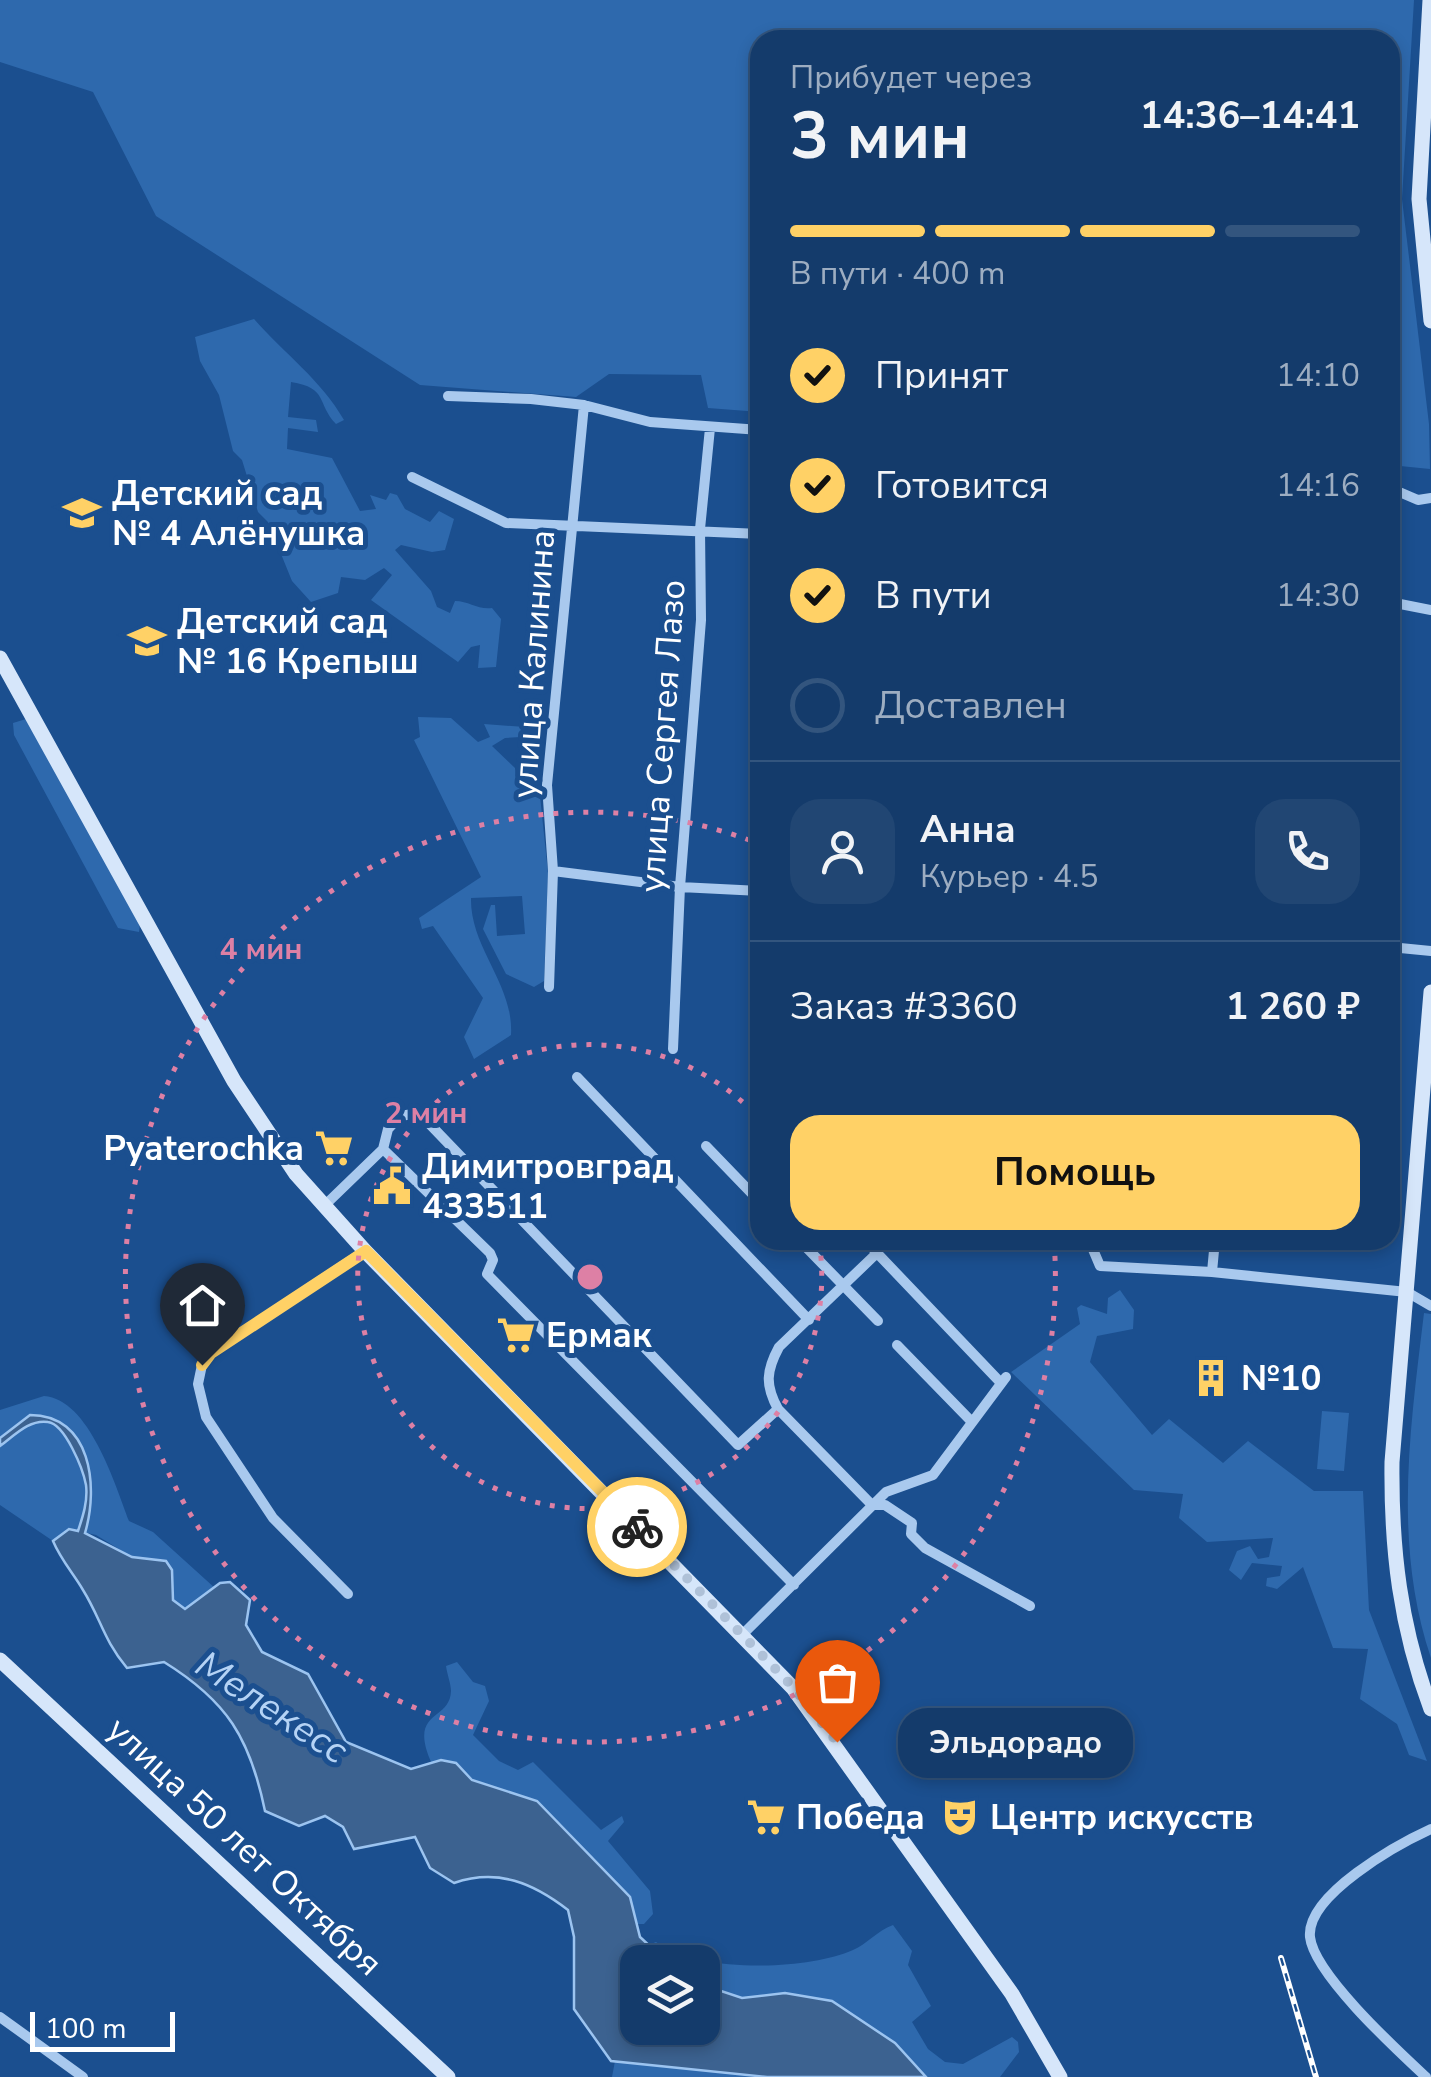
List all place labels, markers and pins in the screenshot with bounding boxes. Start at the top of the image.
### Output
place label: Детский сад № 4 Алёнушка [112,470,365,557]
school or university icon: Детский сад № 4 Алёнушка [61,492,103,534]
place label: Детский сад № 16 Крепыш [177,598,419,685]
school or university icon: Детский сад № 16 Крепыш [126,620,168,662]
place label: Pyaterochka [103,1125,304,1172]
supermarket icon: Pyaterochka [313,1127,355,1169]
place label: Димитровград 433511 [422,1143,674,1230]
public building icon: Димитровград 433511 [371,1165,413,1207]
centre of rings [572,1259,608,1295]
pin [160,1263,245,1366]
place label: Ермак [546,1312,652,1359]
supermarket icon: Ермак [495,1314,537,1356]
place label: №10 [1241,1355,1322,1402]
building icon: №10 [1190,1357,1232,1399]
pin [795,1640,880,1743]
callout: Эльдорадо [897,1707,1132,1777]
place label: Победа [796,1794,925,1841]
place label: Центр искусств [990,1794,1253,1841]
supermarket icon: Победа [745,1796,787,1838]
theatre icon: Центр искусств [939,1796,981,1838]

